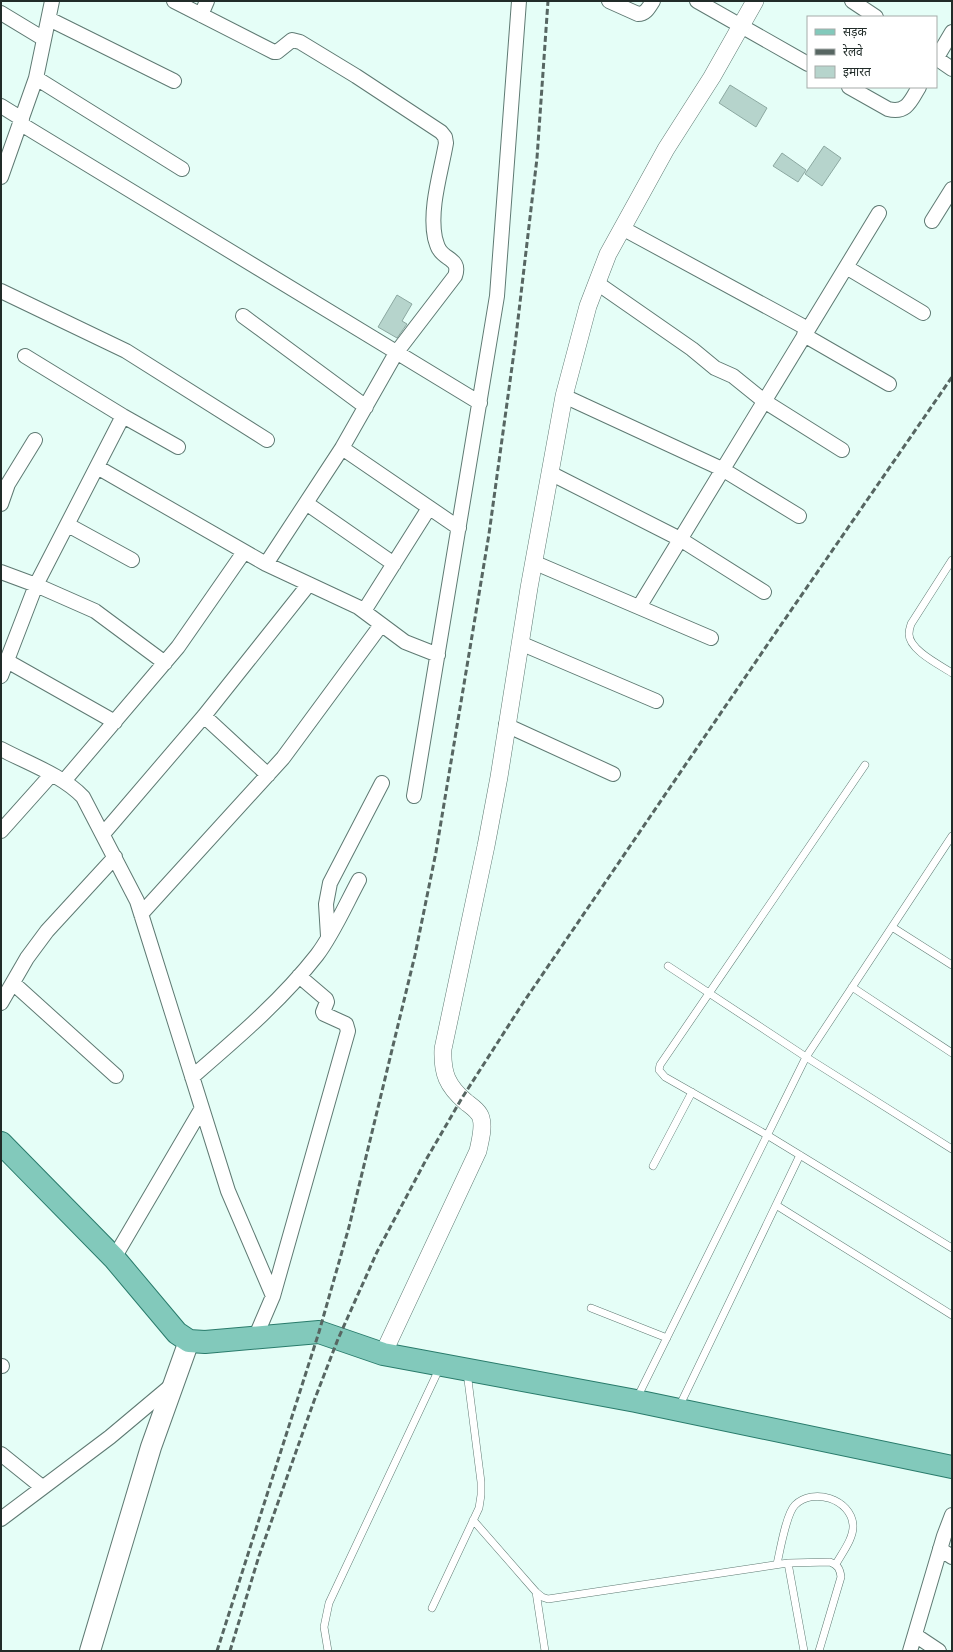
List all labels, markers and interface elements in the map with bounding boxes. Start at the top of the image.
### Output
legend [807,16,937,88]
text: सड़क [843,23,868,40]
text: रेलवे [843,43,863,60]
text: इमारत [843,63,872,80]

